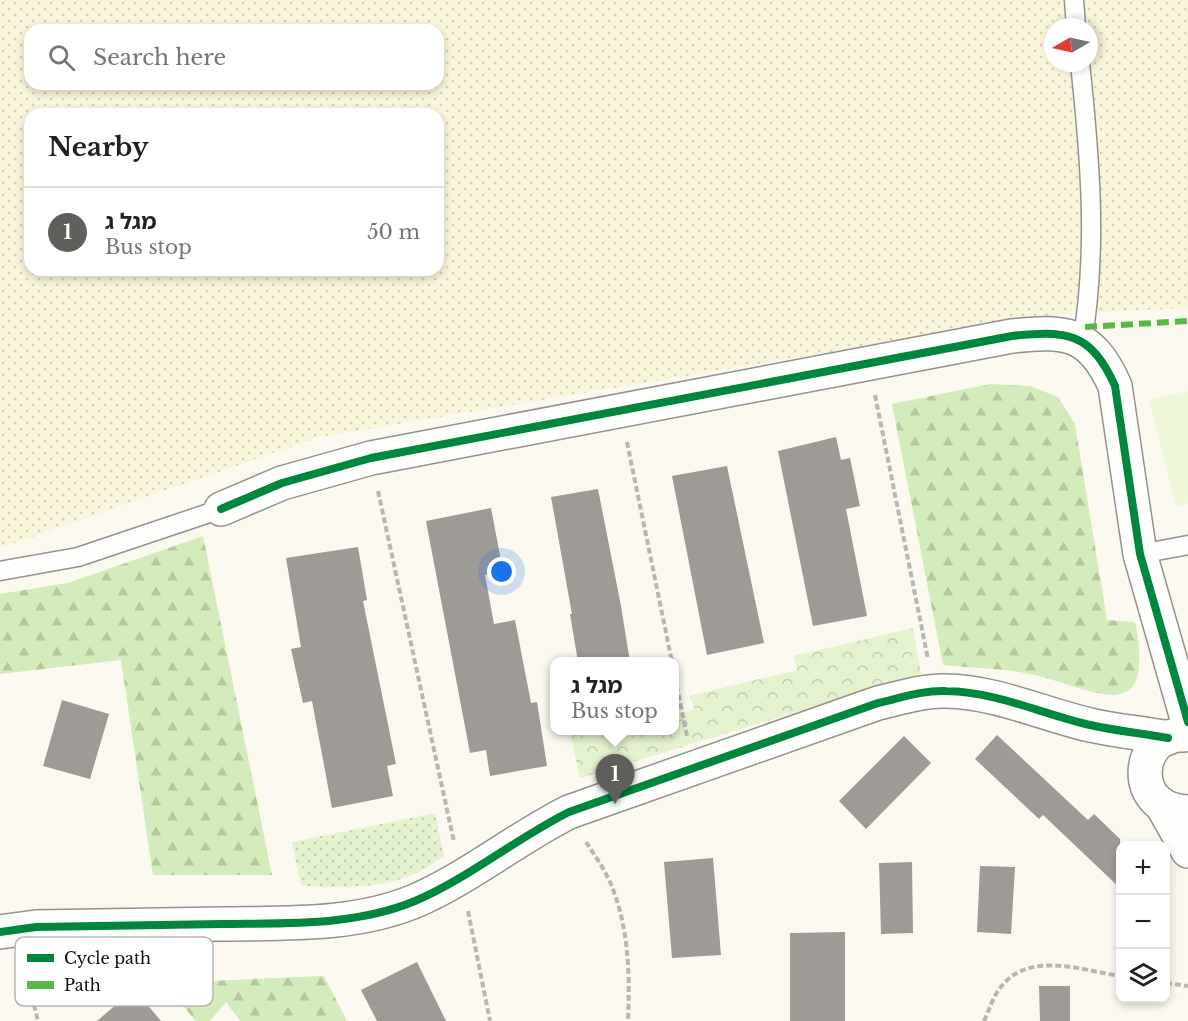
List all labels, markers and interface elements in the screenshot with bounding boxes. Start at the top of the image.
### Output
north arrow [1044,18,1098,72]
search box [24,24,444,90]
icon: search [45,41,78,74]
text: Search here [93,44,226,71]
text: Nearby [48,131,149,163]
text: מגל ג [105,208,156,235]
text: 1 [63,220,72,244]
text: 50 m [367,220,420,244]
text: Bus stop [105,235,192,259]
your location [487,557,516,586]
popup [550,657,679,735]
text: מגל ג [571,672,623,699]
text: Bus stop [571,699,658,723]
pin: 1 [596,754,634,804]
map controls [1116,841,1170,1003]
button: + [1116,841,1170,895]
button: − [1116,895,1170,949]
legend [15,937,213,1006]
text: Cycle path [64,948,151,968]
button: layers [1116,949,1170,1003]
text: Path [64,975,101,995]

